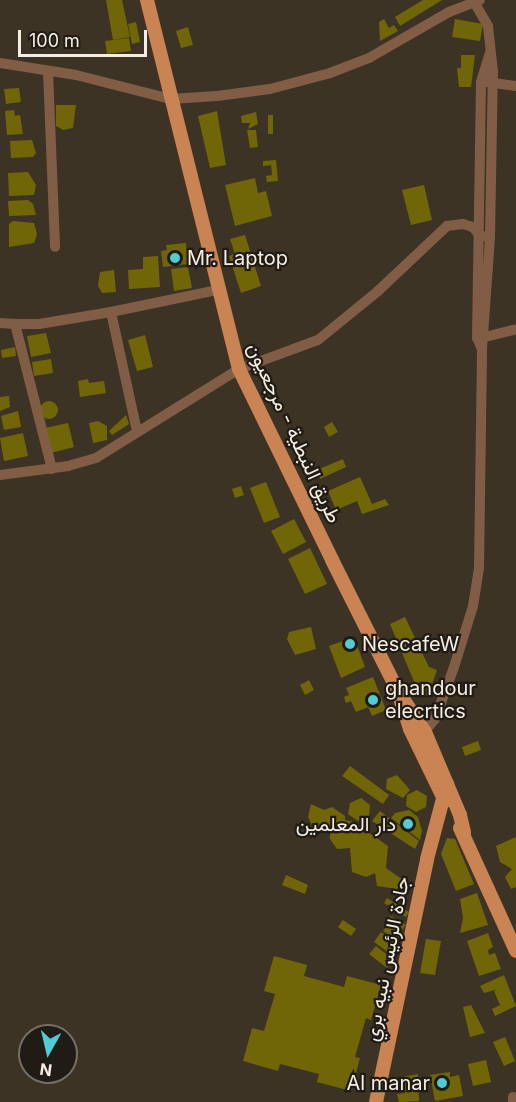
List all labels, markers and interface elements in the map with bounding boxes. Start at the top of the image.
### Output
scale bar [21,18,150,56]
text: 100 m [29,30,80,51]
place label: Mr. Laptop [187,246,288,270]
marker: Mr. Laptop [168,251,182,265]
street label: طريق النبطية - مرجعيون [242,339,346,527]
place label: NescafeW [362,632,459,656]
marker: NescafeW [343,637,357,651]
place label: ghandour elecrtics [385,676,476,723]
marker: ghandour elecrtics [366,693,380,707]
place label: دار المعلمين [296,812,396,836]
marker: دار المعلمين [401,817,415,831]
street label: جادة الرئيس نبيه بري [359,875,415,1043]
north arrow [18,1024,78,1084]
text: N [38,1059,53,1081]
place label: Al manar [346,1071,430,1095]
marker: Al manar [435,1076,449,1090]

